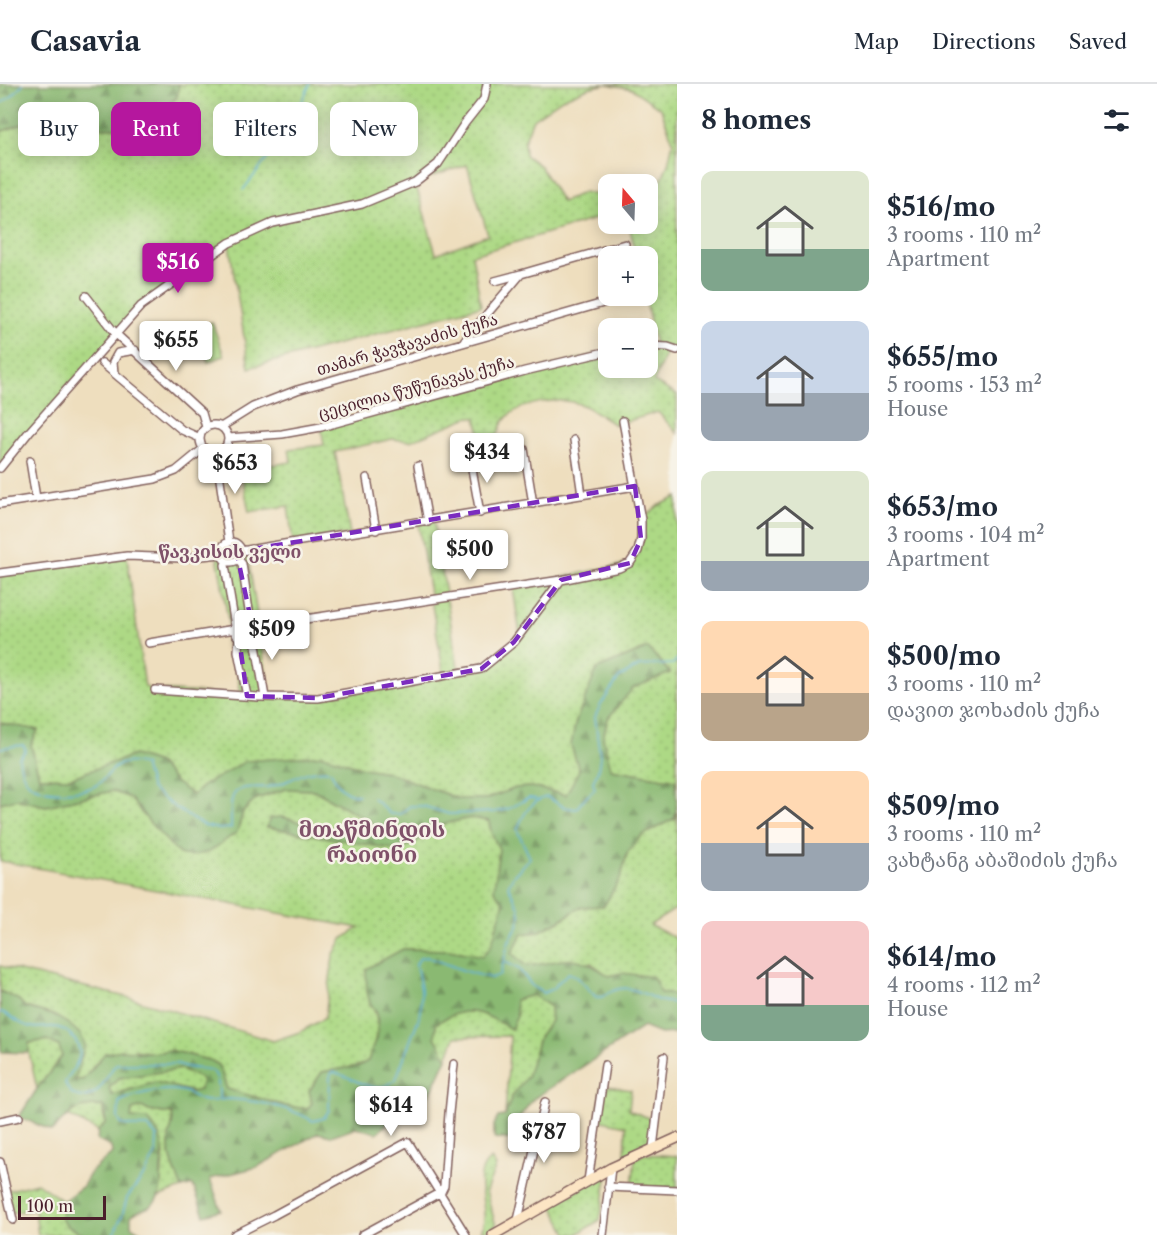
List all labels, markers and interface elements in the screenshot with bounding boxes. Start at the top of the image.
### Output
text: Casavia [30,24,141,58]
text: Map [854,29,899,54]
text: Directions [932,29,1036,54]
text: Saved [1069,29,1127,54]
chip: Buy [18,102,99,156]
chip: Rent [111,102,201,156]
chip: Filters [213,102,318,156]
chip: New [330,102,418,156]
text: 8 homes [701,104,811,136]
icon: filters [1100,104,1133,137]
north arrow [598,174,658,234]
map controls [598,174,658,378]
text: $516/mo [887,191,995,223]
icon: home [749,195,821,267]
text: 3 rooms · 110 m² [887,223,1041,247]
pin: $516 [142,243,214,294]
button: + [598,246,658,306]
text: Apartment [887,247,990,271]
text: $516 [156,250,200,274]
street label: თამარ ჭავჭავაძის ქუჩა [314,309,500,379]
button: − [598,318,658,378]
pin: $655 [140,321,212,372]
text: $655 [153,328,199,352]
text: $655/mo [887,341,998,373]
icon: home [749,345,821,417]
street label: ცეცილია წუწუნავას ქუჩა [316,351,516,423]
text: 5 rooms · 153 m² [887,373,1042,397]
text: House [887,397,948,421]
pin: $434 [451,433,523,484]
text: $434 [464,440,510,464]
pin: $653 [199,444,271,495]
text: $653 [212,451,258,475]
text: $653/mo [887,491,998,523]
icon: home [749,495,821,567]
text: 3 rooms · 104 m² [887,523,1044,547]
pin: $500 [434,530,506,581]
text: $500 [446,537,494,561]
district label: წავკისის ველი [159,541,301,563]
text: Apartment [887,547,990,571]
pin: $509 [236,610,308,661]
text: $509 [249,617,295,641]
text: $500/mo [887,640,1001,672]
icon: home [749,645,821,717]
text: 3 rooms · 110 m² [887,672,1041,696]
text: დავით ჯოხაძის ქუჩა [887,698,1100,722]
text: $509/mo [887,790,999,822]
icon: home [749,795,821,867]
district label: მთაწმინდის რაიონი [299,816,445,868]
text: 3 rooms · 110 m² [887,822,1041,846]
text: ვახტანგ აბაშიძის ქუჩა [887,848,1118,872]
text: $614/mo [887,941,996,973]
icon: home [749,945,821,1017]
text: 4 rooms · 112 m² [887,973,1041,997]
text: House [887,997,948,1021]
pin: $614 [355,1086,427,1137]
text: $614 [369,1093,413,1117]
pin: $787 [508,1113,580,1164]
text: $787 [522,1120,566,1144]
scale bar [18,1193,106,1220]
text: 100 m [27,1196,73,1216]

